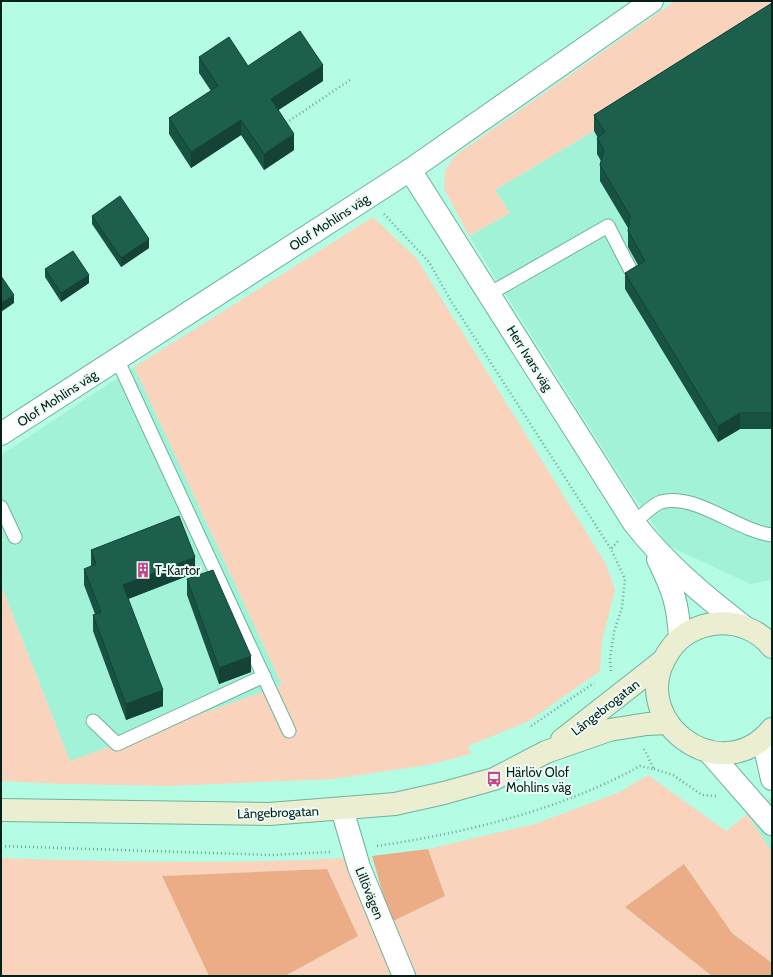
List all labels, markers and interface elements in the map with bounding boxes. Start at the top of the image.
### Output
street label: Olof Mohlins väg [286,190,372,254]
street label: Herr Ivars väg [504,322,557,394]
street label: Olof Mohlins väg [14,366,100,430]
building icon: T-Kartor [134,561,152,579]
place label: T-Kartor [155,562,201,578]
street label: Långebrogatan [568,675,642,739]
place label: Härlöv Olof Mohlins väg [506,764,572,795]
bus stop icon: Härlöv Olof Mohlins väg [485,770,503,788]
street label: Långebrogatan [237,803,319,821]
street label: Lillövägen [352,864,388,922]

